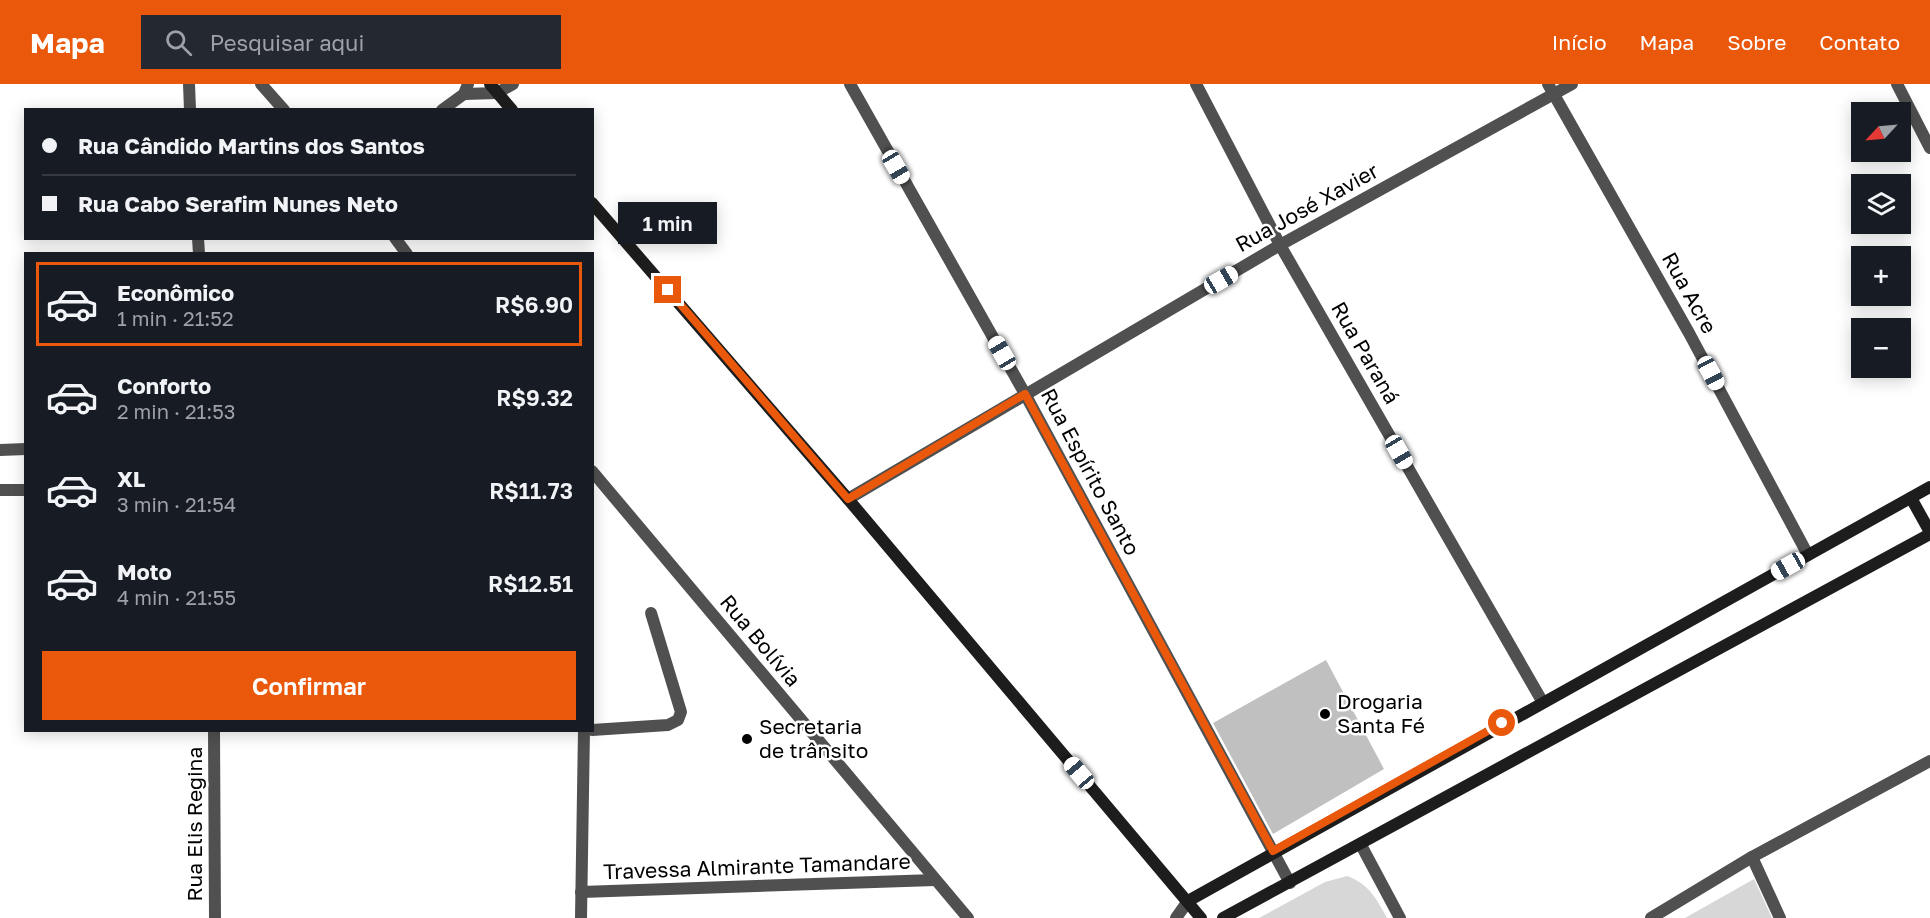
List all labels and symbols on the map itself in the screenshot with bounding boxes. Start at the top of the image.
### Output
north arrow [1851,102,1911,162]
car [879,147,913,187]
street label: Rua José Xavier [1231,157,1383,257]
callout: 1 min [618,203,718,245]
street label: Rua Acre [1657,247,1723,338]
car [1201,263,1241,297]
route end [654,276,681,303]
street label: Rua Paraná [1326,297,1406,408]
car [985,333,1019,373]
car [1695,353,1727,393]
street label: Rua Espírito Santo [1036,384,1146,559]
car [1382,432,1416,472]
car [1768,549,1808,583]
street label: Rua Bolívia [715,589,807,692]
place label: Drogaria Santa Fé [1337,688,1425,738]
marker: Drogaria Santa Fé [1318,707,1332,721]
route start [1488,709,1515,736]
place label: Secretaria de trânsito [759,713,868,763]
marker: Secretaria de trânsito [740,732,754,746]
street label: Rua Elis Regina [181,747,207,901]
car [1061,753,1097,793]
street label: Travessa Almirante Tamandare [603,848,911,884]

